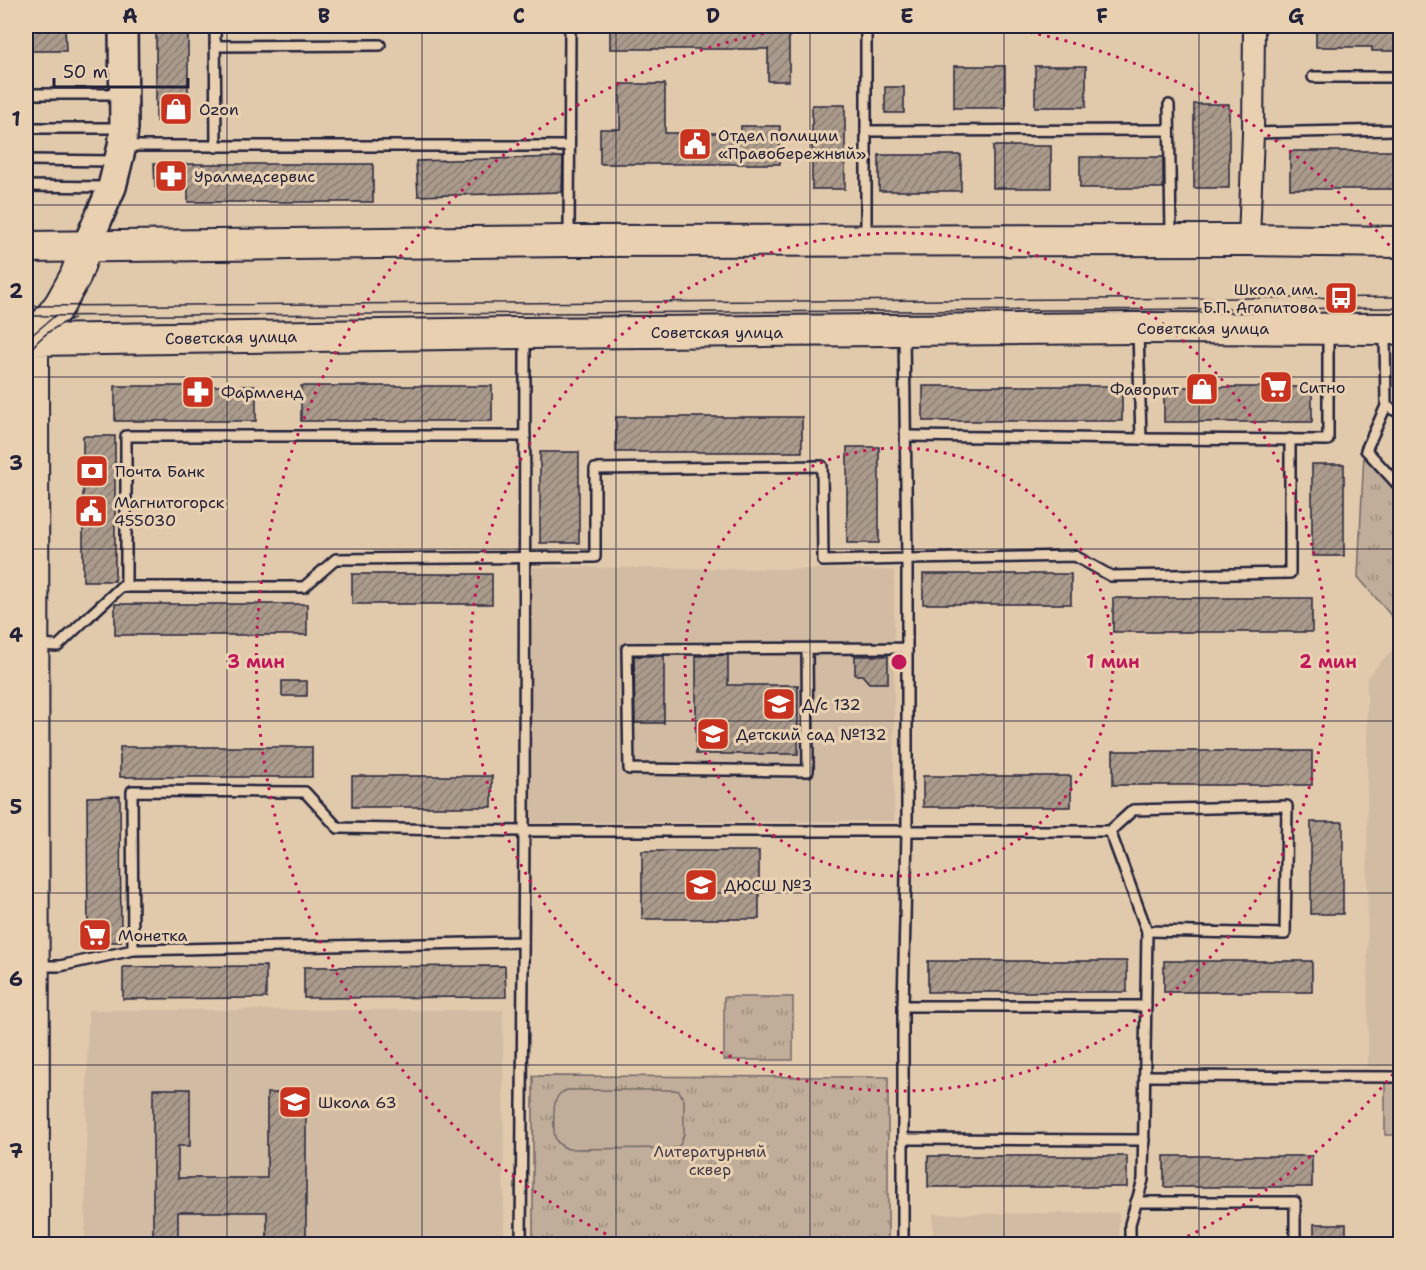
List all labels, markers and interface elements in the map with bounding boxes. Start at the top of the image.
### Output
text: A [122,3,138,29]
text: B [318,3,330,29]
text: C [513,3,525,29]
text: D [706,3,720,29]
text: E [900,3,914,29]
text: F [1096,3,1108,29]
text: G [1288,3,1304,29]
scale bar [54,51,188,89]
text: 50 m [63,60,108,84]
shop icon: Ozon [158,91,194,127]
place label: Ozon [199,99,239,120]
text: 1 [11,106,21,132]
place label: Отдел полиции «Правобережный» [718,125,866,164]
public building icon: Отдел полиции «Правобережный» [677,126,713,162]
pharmacy icon: Уралмедсервис [153,158,189,194]
place label: Уралмедсервис [194,166,315,187]
text: 2 [9,278,23,304]
place label: Школа им. Б.П. Агапитова [1203,279,1318,318]
bus stop icon: Школа им. Б.П. Агапитова [1323,280,1359,316]
street label: Советская улица [1137,318,1269,339]
street label: Советская улица [651,322,783,343]
street label: Советская улица [165,326,297,349]
supermarket icon: Ситно [1258,369,1294,405]
shop icon: Фаворит [1184,371,1220,407]
pharmacy icon: Фармленд [180,374,216,410]
place label: Ситно [1299,377,1345,398]
place label: Фаворит [1110,379,1180,400]
place label: Фармленд [221,382,304,403]
text: 3 [9,450,23,476]
bank icon: Почта Банк [74,453,110,489]
place label: Почта Банк [115,461,205,482]
place label: Магнитогорск 455030 [114,492,225,531]
public building icon: Магнитогорск 455030 [73,493,109,529]
text: 4 [9,622,23,648]
text: 3 мин [227,650,285,674]
text: 1 мин [1086,650,1140,674]
text: 2 мин [1299,650,1357,674]
centre of rings [889,652,909,672]
school or university icon: Д/с 132 [761,686,797,722]
place label: Д/с 132 [802,694,861,715]
school or university icon: Детский сад №132 [695,716,731,752]
place label: Детский сад №132 [736,724,887,745]
text: 5 [10,794,22,820]
school or university icon: ДЮСШ №3 [683,867,719,903]
place label: ДЮСШ №3 [724,875,812,896]
supermarket icon: Монетка [77,917,113,953]
place label: Монетка [118,925,188,946]
text: 6 [9,966,23,992]
school or university icon: Школа 63 [277,1084,313,1120]
place label: Школа 63 [318,1092,397,1113]
text: 7 [9,1138,23,1164]
park label: Литературный сквер [654,1141,766,1180]

